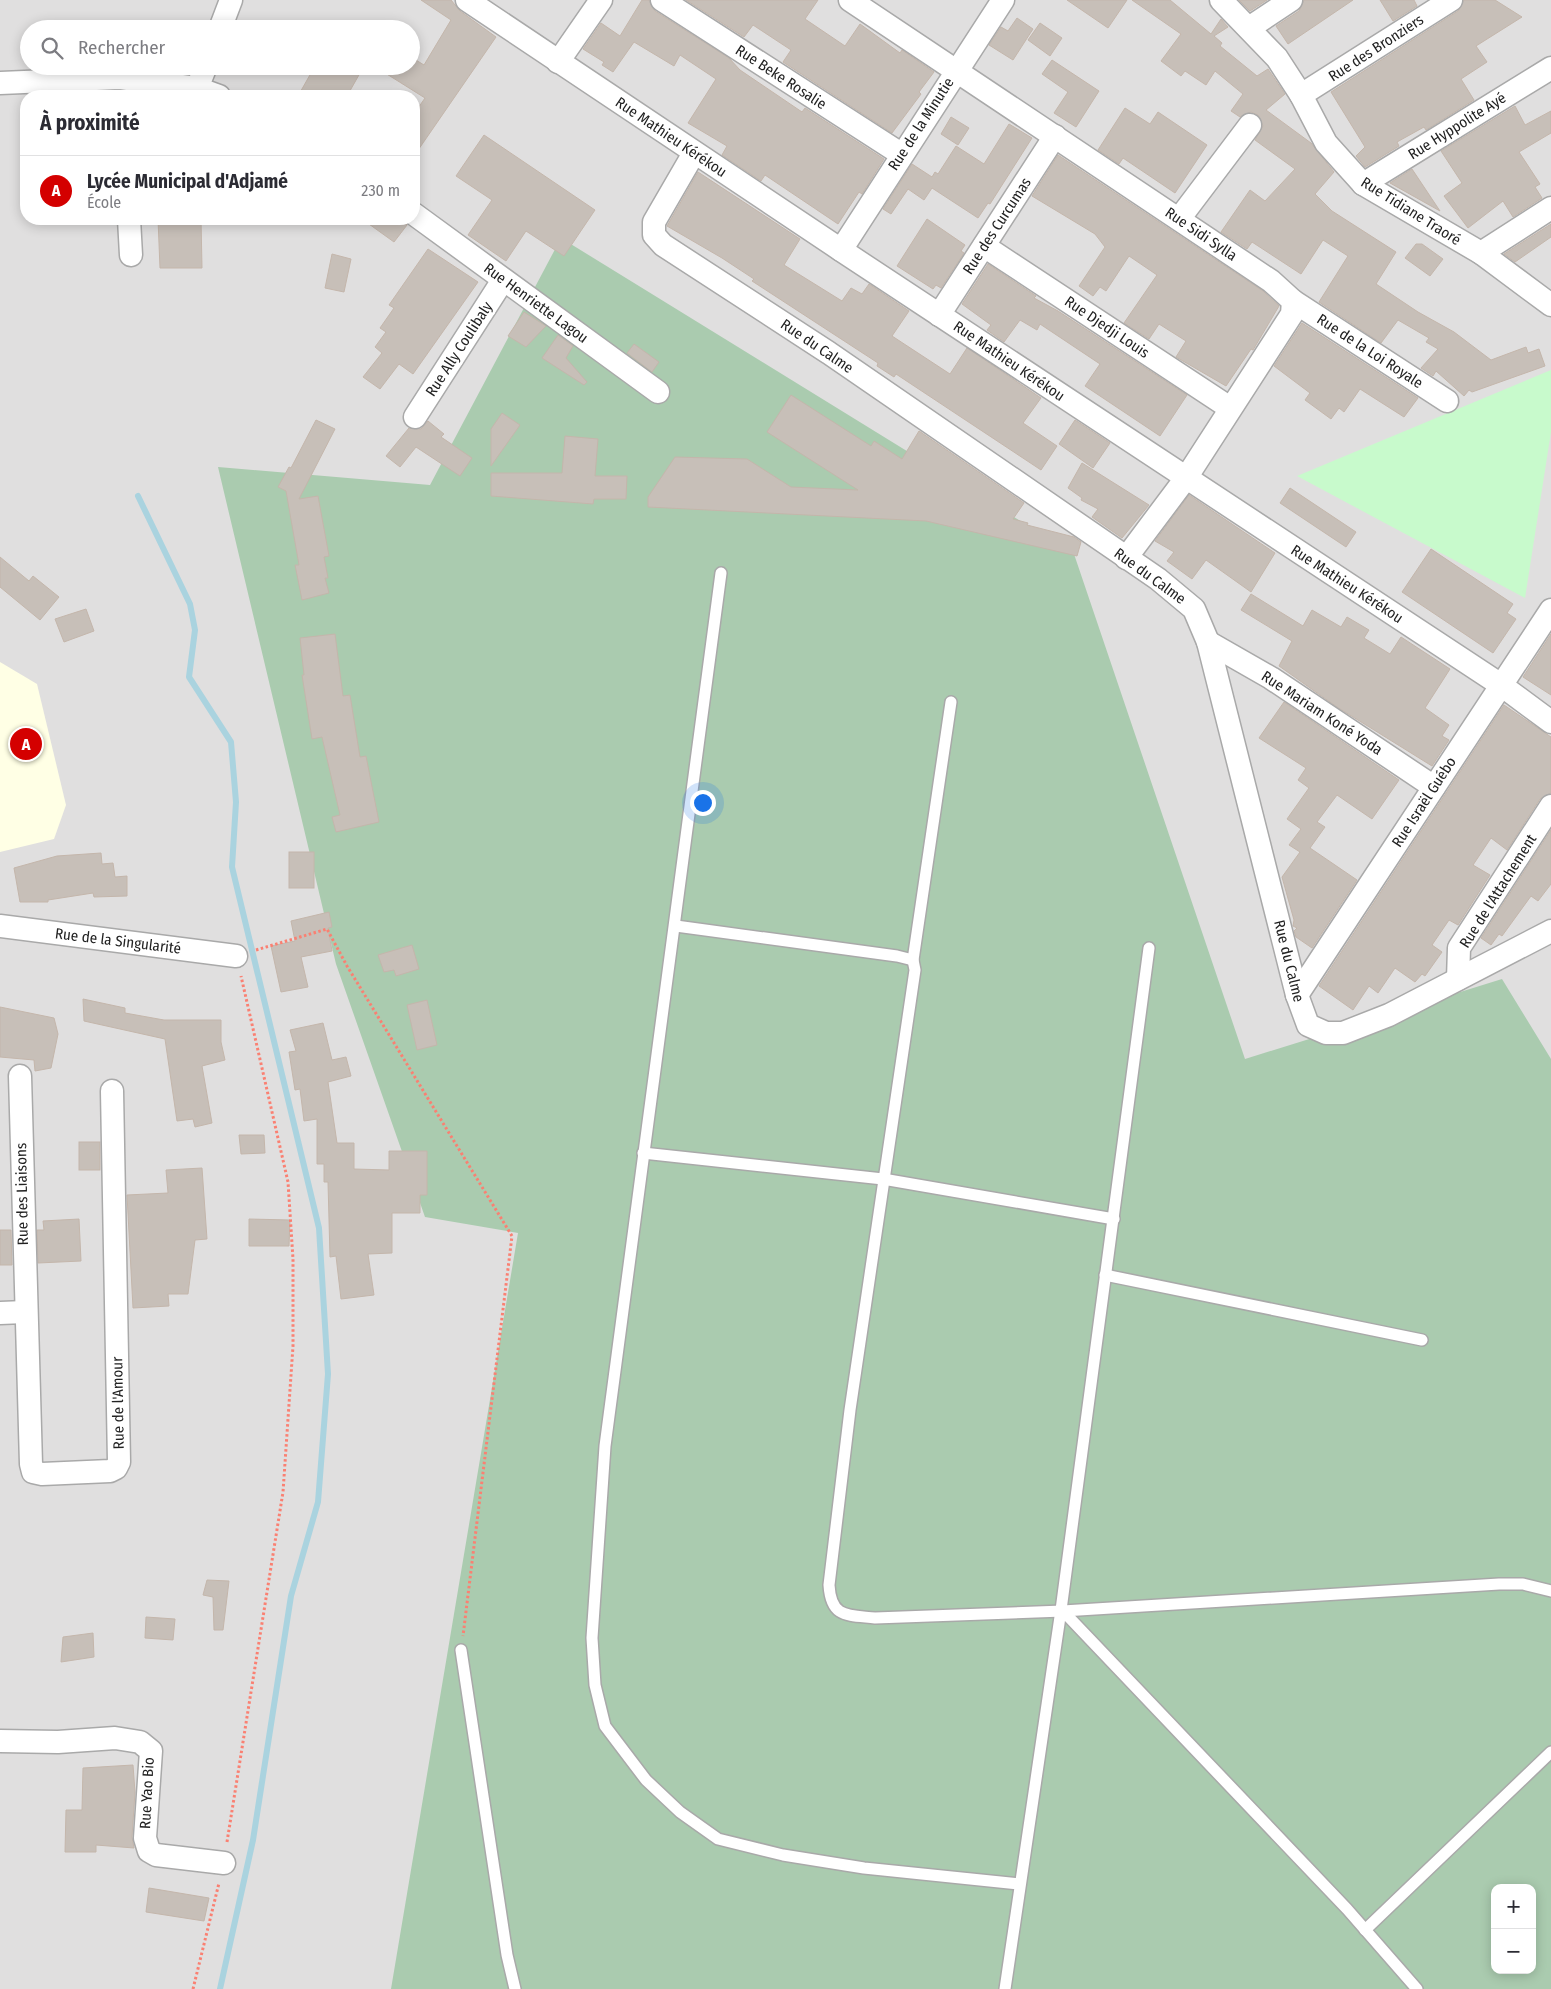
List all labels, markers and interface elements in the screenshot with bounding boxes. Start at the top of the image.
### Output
street label: Rue des Bronziers [1325,11,1427,85]
search box [20,20,420,75]
icon: search [38,34,66,62]
text: Rechercher [78,36,165,59]
street label: Rue Beke Rosalie [732,41,830,113]
street label: Rue de la Minutie [884,74,958,174]
street label: Rue Hyppolite Ayé [1405,89,1509,163]
street label: Rue Mathieu Kérékou [612,93,730,181]
text: À proximité [40,110,140,136]
text: Lycée Municipal d'Adjamé [87,170,288,193]
street label: Rue Tidiane Traoré [1358,173,1464,249]
street label: Rue des Curcumas [959,174,1035,278]
text: A [52,181,60,200]
text: 230 m [361,181,400,200]
text: École [87,193,121,212]
street label: Rue Sidi Sylla [1162,203,1240,265]
street label: Rue Henriette Lagou [480,259,592,347]
street label: Rue Djedji Louis [1061,292,1153,362]
street label: Rue Ally Coulibaly [422,298,496,400]
street label: Rue de la Loi Royale [1314,310,1426,392]
street label: Rue du Calme [777,315,857,377]
street label: Rue Mathieu Kérékou [950,317,1068,405]
street label: Rue Mathieu Kérékou [1287,541,1407,627]
street label: Rue du Calme [1111,544,1189,608]
street label: Rue Mariam Koné Yoda [1258,667,1386,759]
pin: A [10,725,42,763]
street label: Rue Israël Guébo [1388,753,1460,851]
your location [690,790,716,816]
street label: Rue de l'Attachement [1456,831,1540,951]
street label: Rue du Calme [1270,918,1308,1004]
street label: Rue de la Singularité [54,924,182,958]
street label: Rue des Liaisons [12,1143,32,1245]
street label: Rue de l'Amour [108,1356,128,1449]
street label: Rue Yao Bio [136,1757,158,1829]
map controls [1491,1884,1536,1974]
button: + [1491,1884,1536,1929]
button: − [1491,1929,1536,1974]

